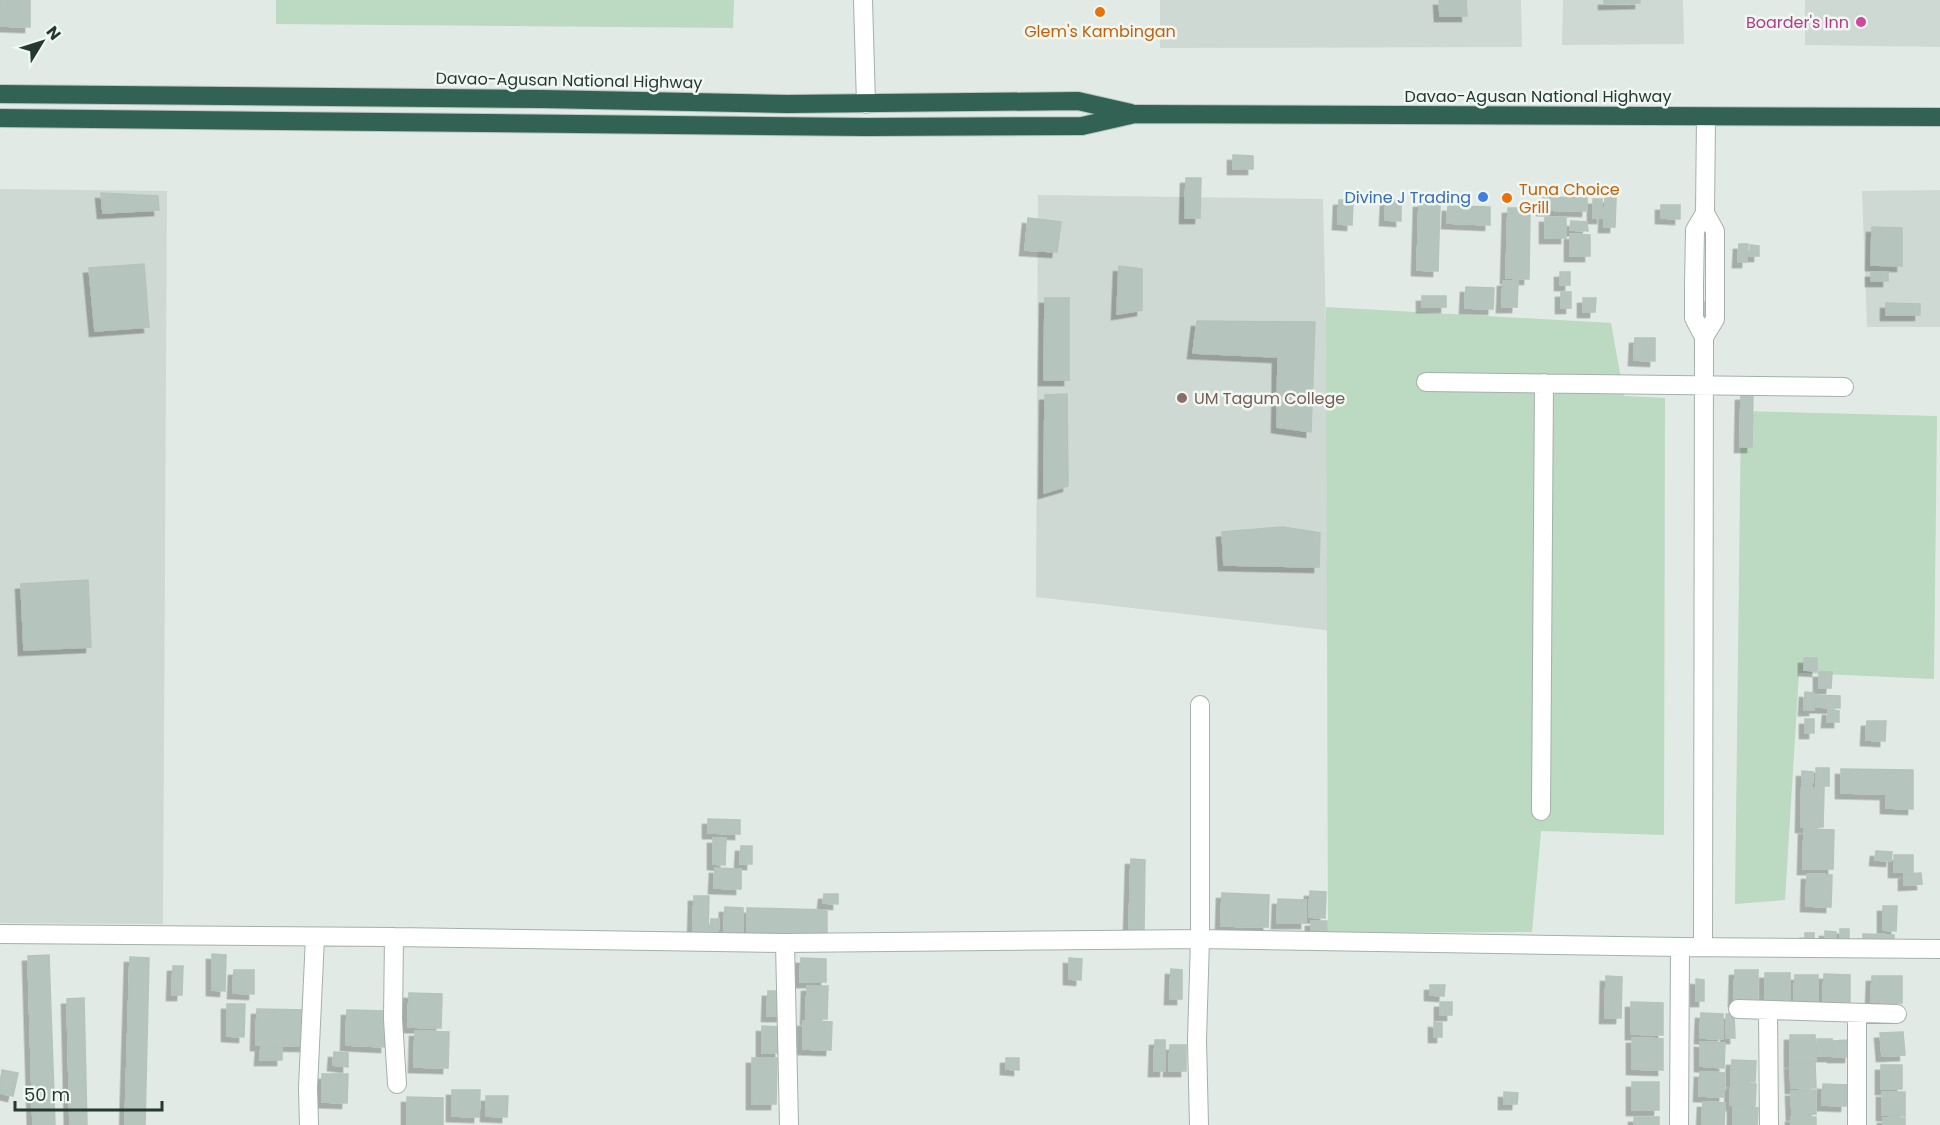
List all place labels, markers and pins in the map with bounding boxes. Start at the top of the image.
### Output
marker: Glem's Kambingan [1093,5,1107,19]
place label: Boarder's Inn [1746,11,1849,34]
marker: Boarder's Inn [1854,15,1868,29]
place label: Glem's Kambingan [1024,20,1176,43]
place label: Tuna Choice Grill [1519,178,1620,219]
place label: Divine J Trading [1344,186,1471,209]
marker: Divine J Trading [1476,190,1490,204]
marker: Tuna Choice Grill [1500,191,1514,205]
place label: UM Tagum College [1194,387,1345,410]
marker: UM Tagum College [1175,391,1189,405]

